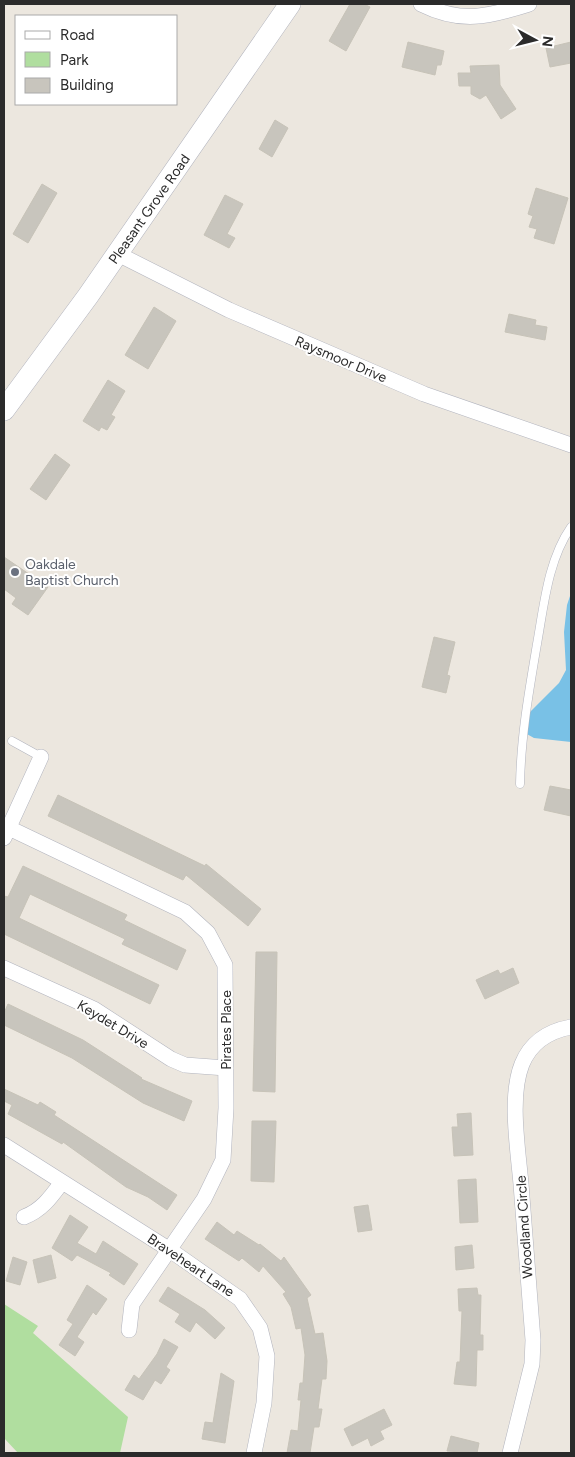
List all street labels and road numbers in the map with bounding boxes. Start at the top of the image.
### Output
street label: Pleasant Grove Road [105,151,194,267]
street label: Raysmoor Drive [292,332,390,387]
street label: Pirates Place [218,990,235,1070]
street label: Keydet Drive [74,997,152,1053]
street label: Woodland Circle [512,1174,537,1279]
street label: Braveheart Lane [144,1230,238,1301]

